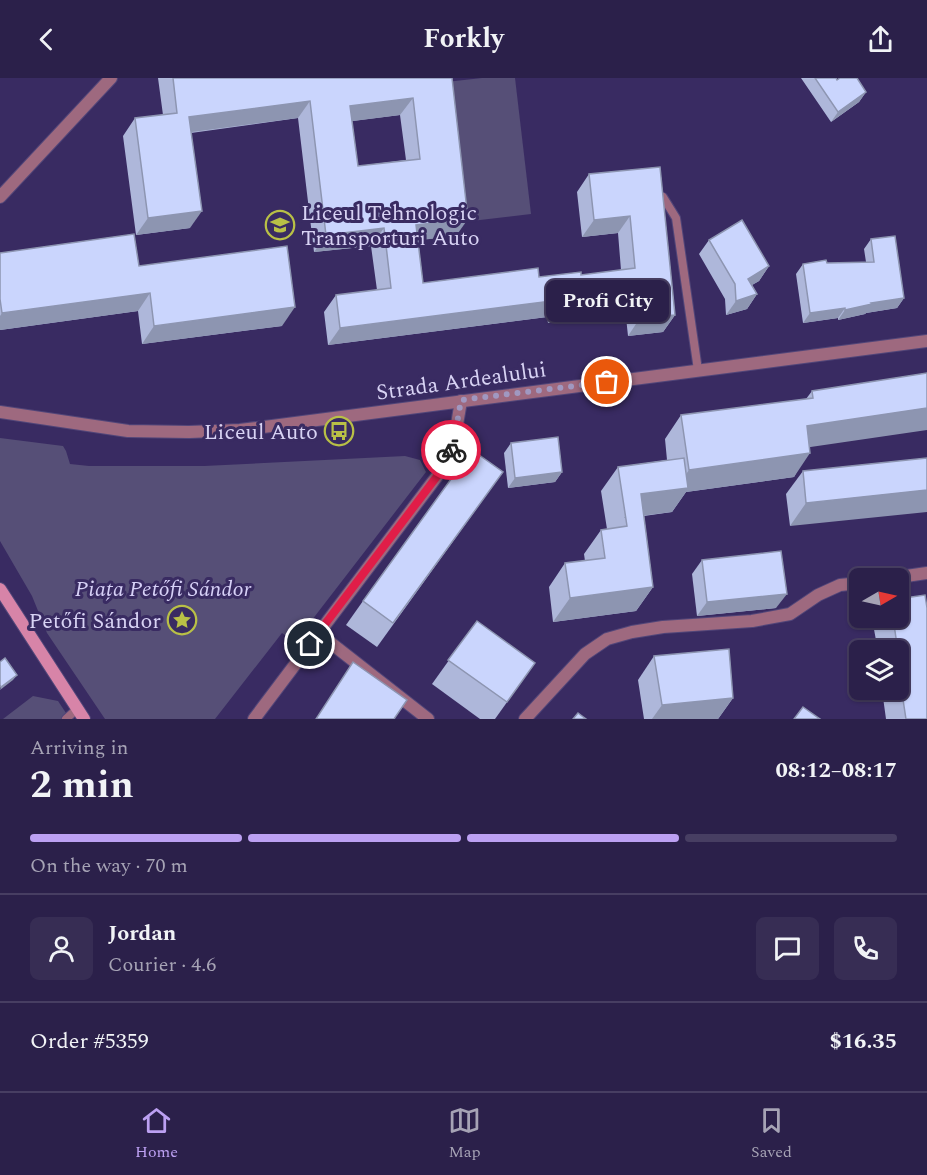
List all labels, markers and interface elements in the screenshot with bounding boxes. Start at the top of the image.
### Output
text: Forkly [423,18,504,60]
icon: back [30,23,63,56]
icon: share [864,23,897,56]
place label: Liceul Tehnologic Transporturi Auto [301,197,480,255]
school or university icon: Liceul Tehnologic Transporturi Auto [264,209,296,241]
callout: Profi City [546,280,668,322]
text: Profi City [562,286,653,316]
street label: Strada Ardealului [374,353,548,410]
pin [581,356,632,407]
icon: bag [590,365,623,398]
bus stop icon: Liceul Auto [323,415,355,447]
place label: Liceul Auto [204,416,318,449]
courier [421,420,481,480]
icon: bike [435,434,468,467]
north arrow [849,568,909,628]
map controls [849,568,909,700]
park label: Piața Petőfi Sándor [75,573,252,606]
place icon: Petőfi Sándor [166,604,198,636]
place label: Petőfi Sándor [29,605,161,638]
pin [284,618,335,669]
icon: home [293,627,326,660]
button: layers [849,640,909,700]
text: Arriving in [30,733,128,763]
text: 08:12–08:17 [775,754,897,787]
text: 2 min [30,756,134,815]
text: On the way · 70 m [30,851,188,881]
button: person [30,917,93,980]
text: Jordan [108,917,176,950]
button: chat [756,917,819,980]
button: phone [834,917,897,980]
text: Courier · 4.6 [108,950,216,980]
text: Order #5359 [30,1025,149,1058]
text: $16.35 [829,1025,897,1058]
tab: Home [135,1104,178,1164]
tab: Map [448,1104,481,1164]
tab: Saved [751,1104,792,1164]

